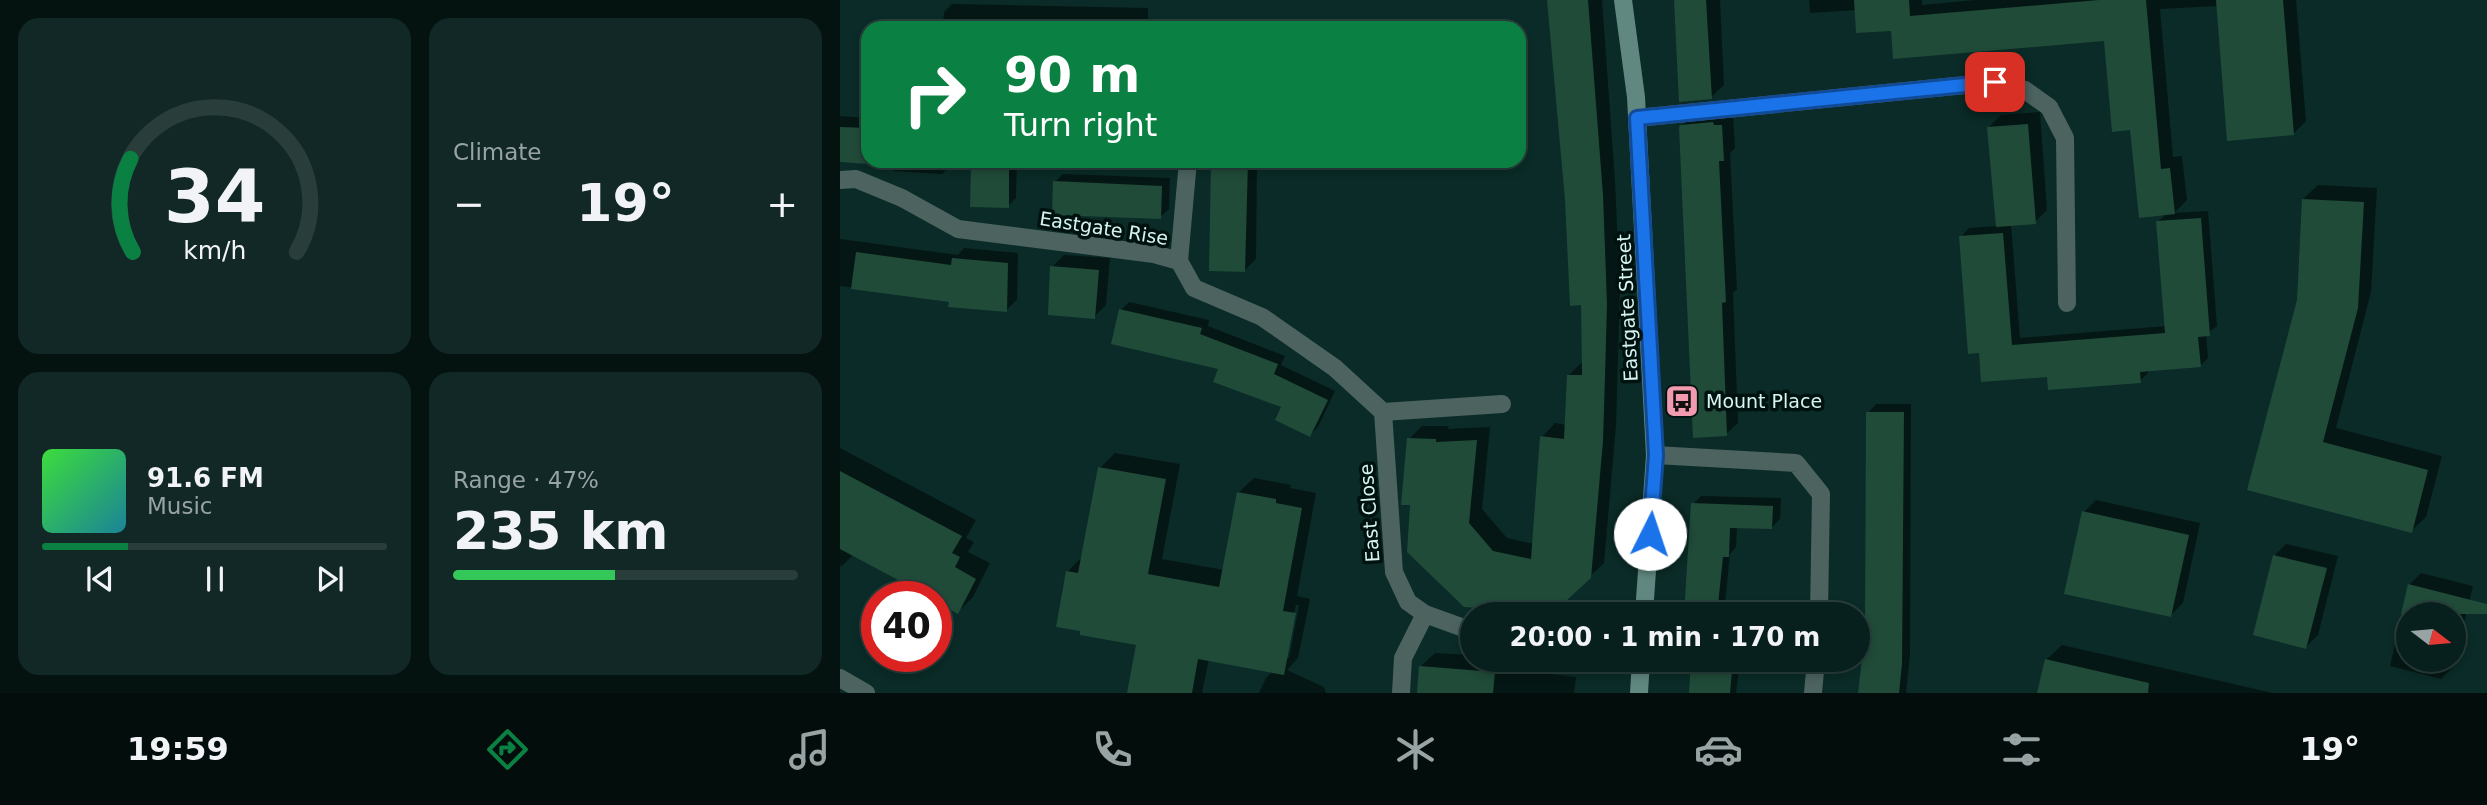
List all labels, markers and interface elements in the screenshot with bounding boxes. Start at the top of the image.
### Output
text: 90 m [1004,47,1140,104]
icon: right [889,49,980,140]
pin [1965,52,2025,112]
icon: arrive [1976,63,2014,101]
text: Turn right [1004,106,1157,144]
text: Climate [453,139,542,165]
text: 34 [164,154,265,239]
text: 19° [576,173,675,233]
text: − [453,182,485,226]
text: + [766,182,798,226]
street label: Eastgate Rise [1038,207,1170,249]
street label: Eastgate Street [1612,234,1642,382]
text: km/h [183,236,246,265]
bus stop icon: Mount Place [1663,382,1701,420]
place label: Mount Place [1706,390,1822,412]
text: 91.6 FM [147,463,264,493]
street label: East Close [1355,463,1383,563]
text: Range · 47% [453,467,599,493]
text: Music [147,493,212,519]
position arrow [1613,497,1687,571]
text: 235 km [453,501,668,561]
icon: previous [81,560,119,598]
icon: pause [196,560,234,598]
icon: next [311,560,349,598]
speed limit sign: 40 [861,581,952,672]
north arrow [2396,602,2466,672]
map controls [2396,602,2466,672]
text: 20:00 · 1 min · 170 m [1510,622,1820,652]
icon: directions [483,725,532,774]
icon: music [785,725,834,774]
icon: phone [1088,725,1137,774]
icon: climate [1391,725,1440,774]
icon: car [1694,725,1743,774]
icon: filters [1997,725,2046,774]
text: 19:59 [127,730,229,768]
text: 19° [2299,730,2360,768]

